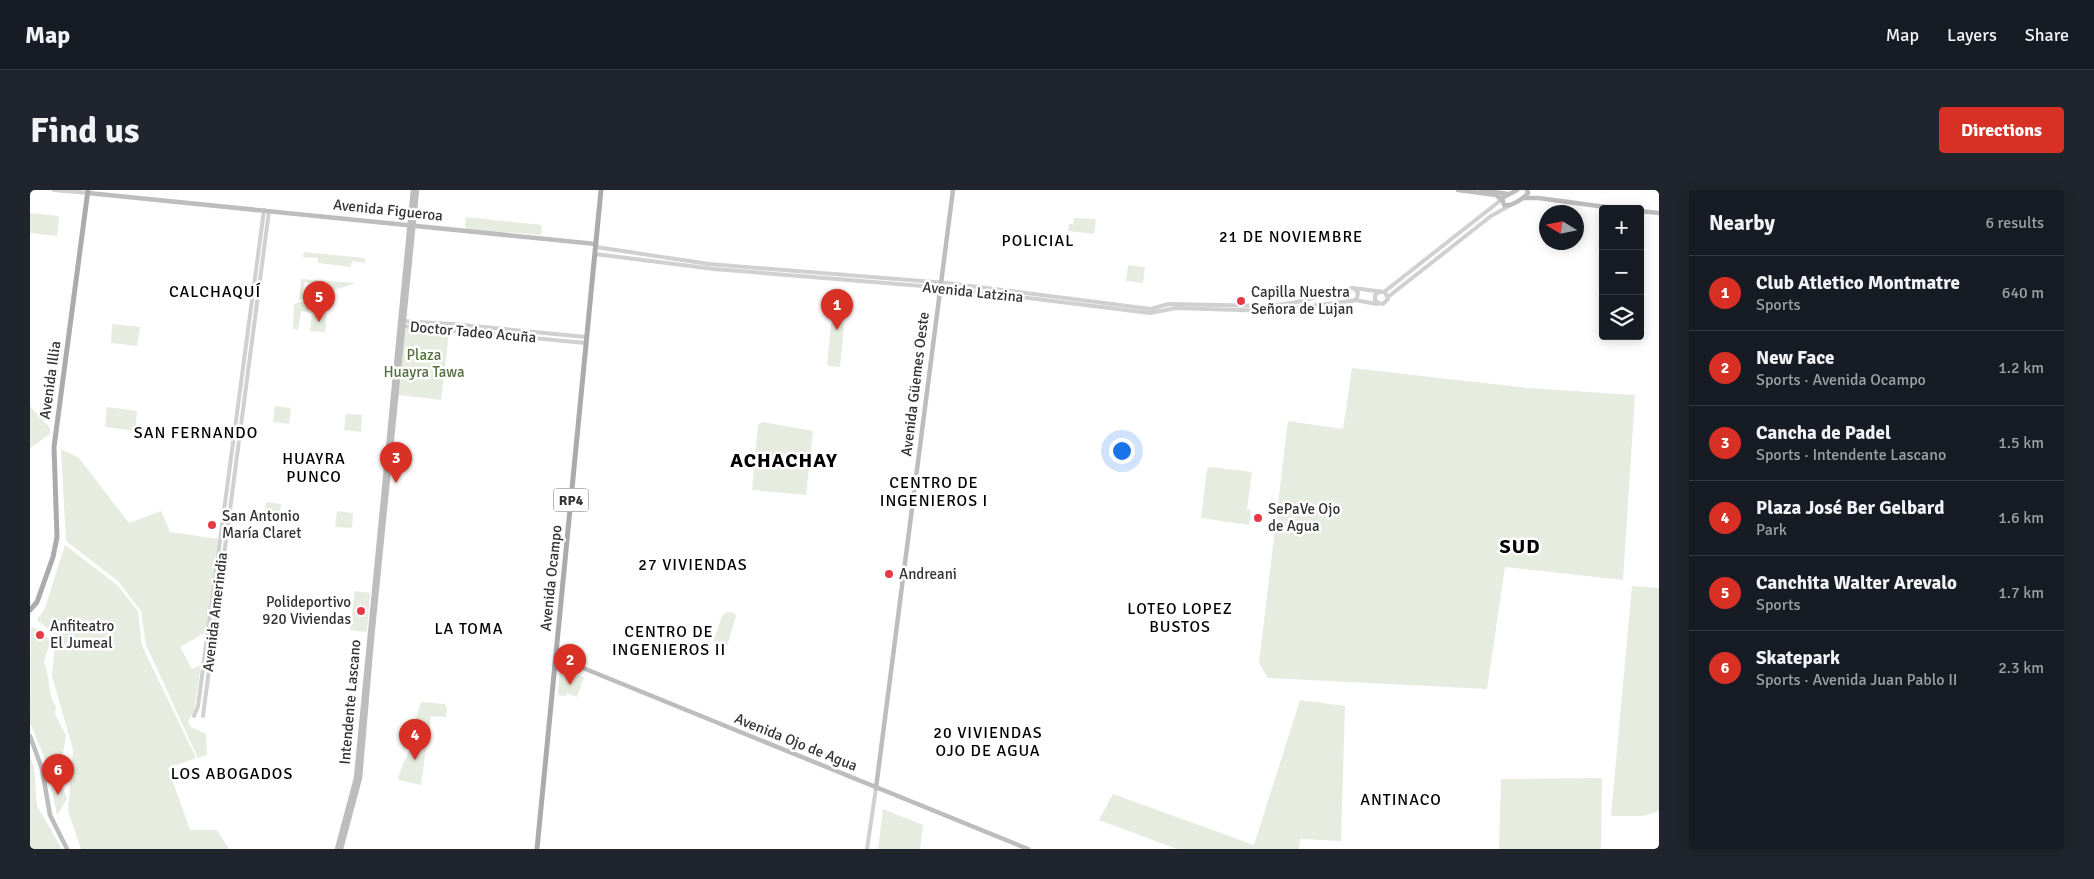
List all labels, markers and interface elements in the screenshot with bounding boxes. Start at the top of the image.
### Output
text: Map [25,20,70,50]
text: Map [1886,24,1919,46]
text: Layers [1947,24,1997,46]
text: Share [2025,24,2069,46]
button: Directions [1939,107,2064,153]
text: Find us [30,109,140,152]
street label: Avenida Figueroa [332,195,444,225]
north arrow [1539,205,1584,250]
map controls [1599,205,1644,340]
button: + [1599,205,1644,250]
text: Nearby [1709,210,1775,236]
text: 6 results [1985,213,2044,233]
district label: 21 DE NOVIEMBRE [1219,227,1363,247]
district label: POLICIAL [1002,231,1074,251]
button: − [1599,250,1644,295]
text: Club Atletico Montmatre [1756,271,1960,295]
street label: Avenida Latzina [922,278,1024,306]
pin: 5 [303,281,335,322]
district label: CALCHAQUÍ [169,282,261,302]
place label: Capilla Nuestra Señora de Lujan [1251,283,1353,318]
text: 1 [1721,283,1729,303]
text: 640 m [2002,283,2044,303]
pin: 1 [821,289,853,330]
marker: Capilla Nuestra Señora de Lujan [1235,295,1247,307]
button: layers [1599,295,1644,340]
text: Sports [1756,295,1801,315]
street label: Avenida Güemes Oeste [897,311,933,457]
street label: Doctor Tadeo Acuña [409,318,537,346]
street label: Avenida Illia [36,340,64,420]
park label: Plaza Huayra Tawa [383,346,465,381]
text: New Face [1756,346,1834,370]
text: 2 [1721,358,1729,378]
text: 1.2 km [1998,358,2044,378]
text: Sports · Avenida Ocampo [1756,370,1926,390]
text: Cancha de Padel [1756,421,1891,445]
district label: SAN FERNANDO [134,423,258,443]
text: 3 [1721,433,1729,453]
text: 1.5 km [1998,433,2044,453]
your location [1109,438,1135,464]
pin: 3 [380,442,412,483]
text: Sports · Intendente Lascano [1756,445,1946,465]
district label: ACHACHAY [730,448,838,473]
district label: HUAYRA PUNCO [282,449,346,487]
district label: CENTRO DE INGENIEROS I [880,473,988,511]
road number: RP4 [554,488,588,512]
text: Plaza José Ber Gelbard [1756,496,1944,520]
place label: SePaVe Ojo de Agua [1268,500,1340,535]
place label: San Antonio María Claret [222,507,302,542]
text: 4 [1721,508,1729,528]
text: 1.6 km [1998,508,2044,528]
marker: SePaVe Ojo de Agua [1252,512,1264,524]
marker: San Antonio María Claret [206,519,218,531]
text: Park [1756,520,1787,540]
street label: Avenida Ocampo [536,524,566,632]
district label: SUD [1500,534,1540,559]
street label: Avenida Amerindia [199,551,231,673]
district label: 27 VIVIENDAS [638,555,748,575]
place label: Andreani [899,565,957,583]
marker: Andreani [883,568,895,580]
text: Canchita Walter Arevalo [1756,571,1957,595]
text: 5 [1721,583,1729,603]
text: 1.7 km [1998,583,2044,603]
place label: Polideportivo 920 Viviendas [262,593,351,628]
text: Sports [1756,595,1801,615]
district label: LOTEO LOPEZ BUSTOS [1127,599,1233,637]
marker: Polideportivo 920 Viviendas [355,605,367,617]
place label: Anfiteatro El Jumeal [50,617,115,652]
district label: LA TOMA [434,619,504,639]
district label: CENTRO DE INGENIEROS II [612,622,726,660]
marker: Anfiteatro El Jumeal [34,629,46,641]
street label: Intendente Lascano [336,639,364,765]
pin: 2 [554,644,586,685]
text: Skatepark [1756,646,1840,670]
text: 6 [1721,658,1729,678]
text: 2.3 km [1998,658,2044,678]
text: Sports · Avenida Juan Pablo II [1756,670,1958,690]
street label: Avenida Ojo de Agua [732,709,860,775]
pin: 4 [399,719,431,760]
district label: 20 VIVIENDAS OJO DE AGUA [933,723,1043,761]
pin: 6 [42,754,74,795]
district label: LOS ABOGADOS [171,764,293,784]
district label: ANTINACO [1360,790,1442,810]

